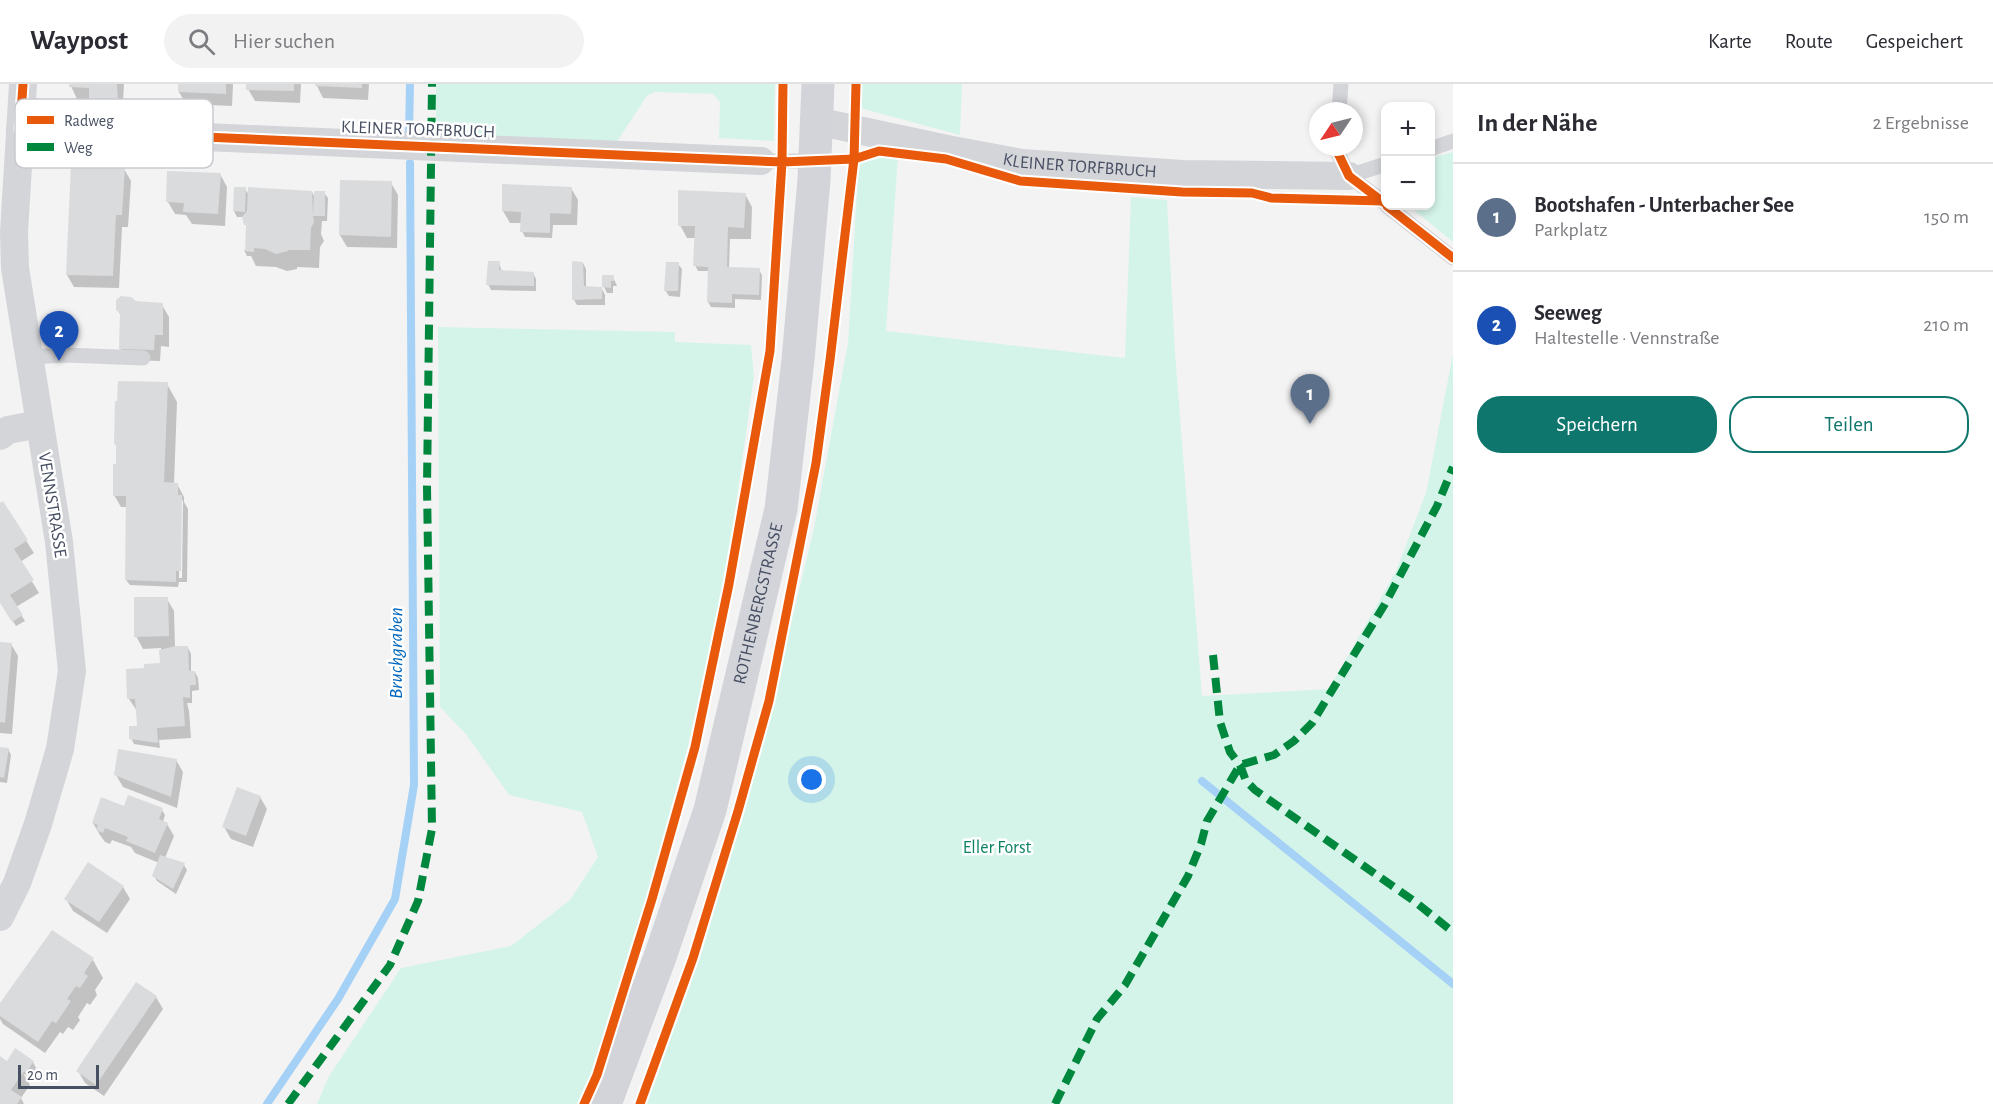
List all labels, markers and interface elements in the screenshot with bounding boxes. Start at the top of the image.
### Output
search box [164,14,584,68]
icon: search [185,25,218,58]
text: Waypost [30,27,128,55]
text: Hier suchen [233,30,335,52]
text: Karte [1708,31,1752,52]
text: Route [1785,31,1833,52]
text: Gespeichert [1866,31,1963,52]
legend [15,99,213,168]
north arrow [1309,102,1363,156]
map controls [1381,102,1435,210]
button: + [1381,102,1435,156]
text: In der Nähe [1477,110,1597,136]
text: Radweg [64,113,114,129]
text: 2 Ergebnisse [1872,113,1969,133]
street label: KLEINER TORFBRUCH [341,118,495,142]
text: Weg [64,140,93,156]
street label: KLEINER TORFBRUCH [1001,151,1157,181]
button: − [1381,156,1435,210]
text: Bootshafen - Unterbacher See [1534,194,1794,216]
text: 1 [1493,207,1500,227]
text: 150 m [1924,207,1969,227]
text: Parkplatz [1534,220,1608,240]
text: Seeweg [1534,302,1602,324]
pin: 2 [40,312,78,361]
text: 2 [1492,315,1501,335]
text: 210 m [1923,315,1969,335]
text: Haltestelle · Vennstraße [1534,328,1719,348]
pin: 1 [1290,374,1330,424]
button: Speichern [1477,396,1717,453]
button: Teilen [1729,396,1969,453]
street label: VENNSTRASSE [35,451,69,559]
street label: ROTHENBERGSTRASSE [731,521,786,686]
water label: Bruchgraben [386,607,406,699]
your location [797,765,826,794]
park label: Eller Forst [963,839,1032,857]
scale bar [18,1062,99,1090]
text: 20 m [27,1067,58,1083]

